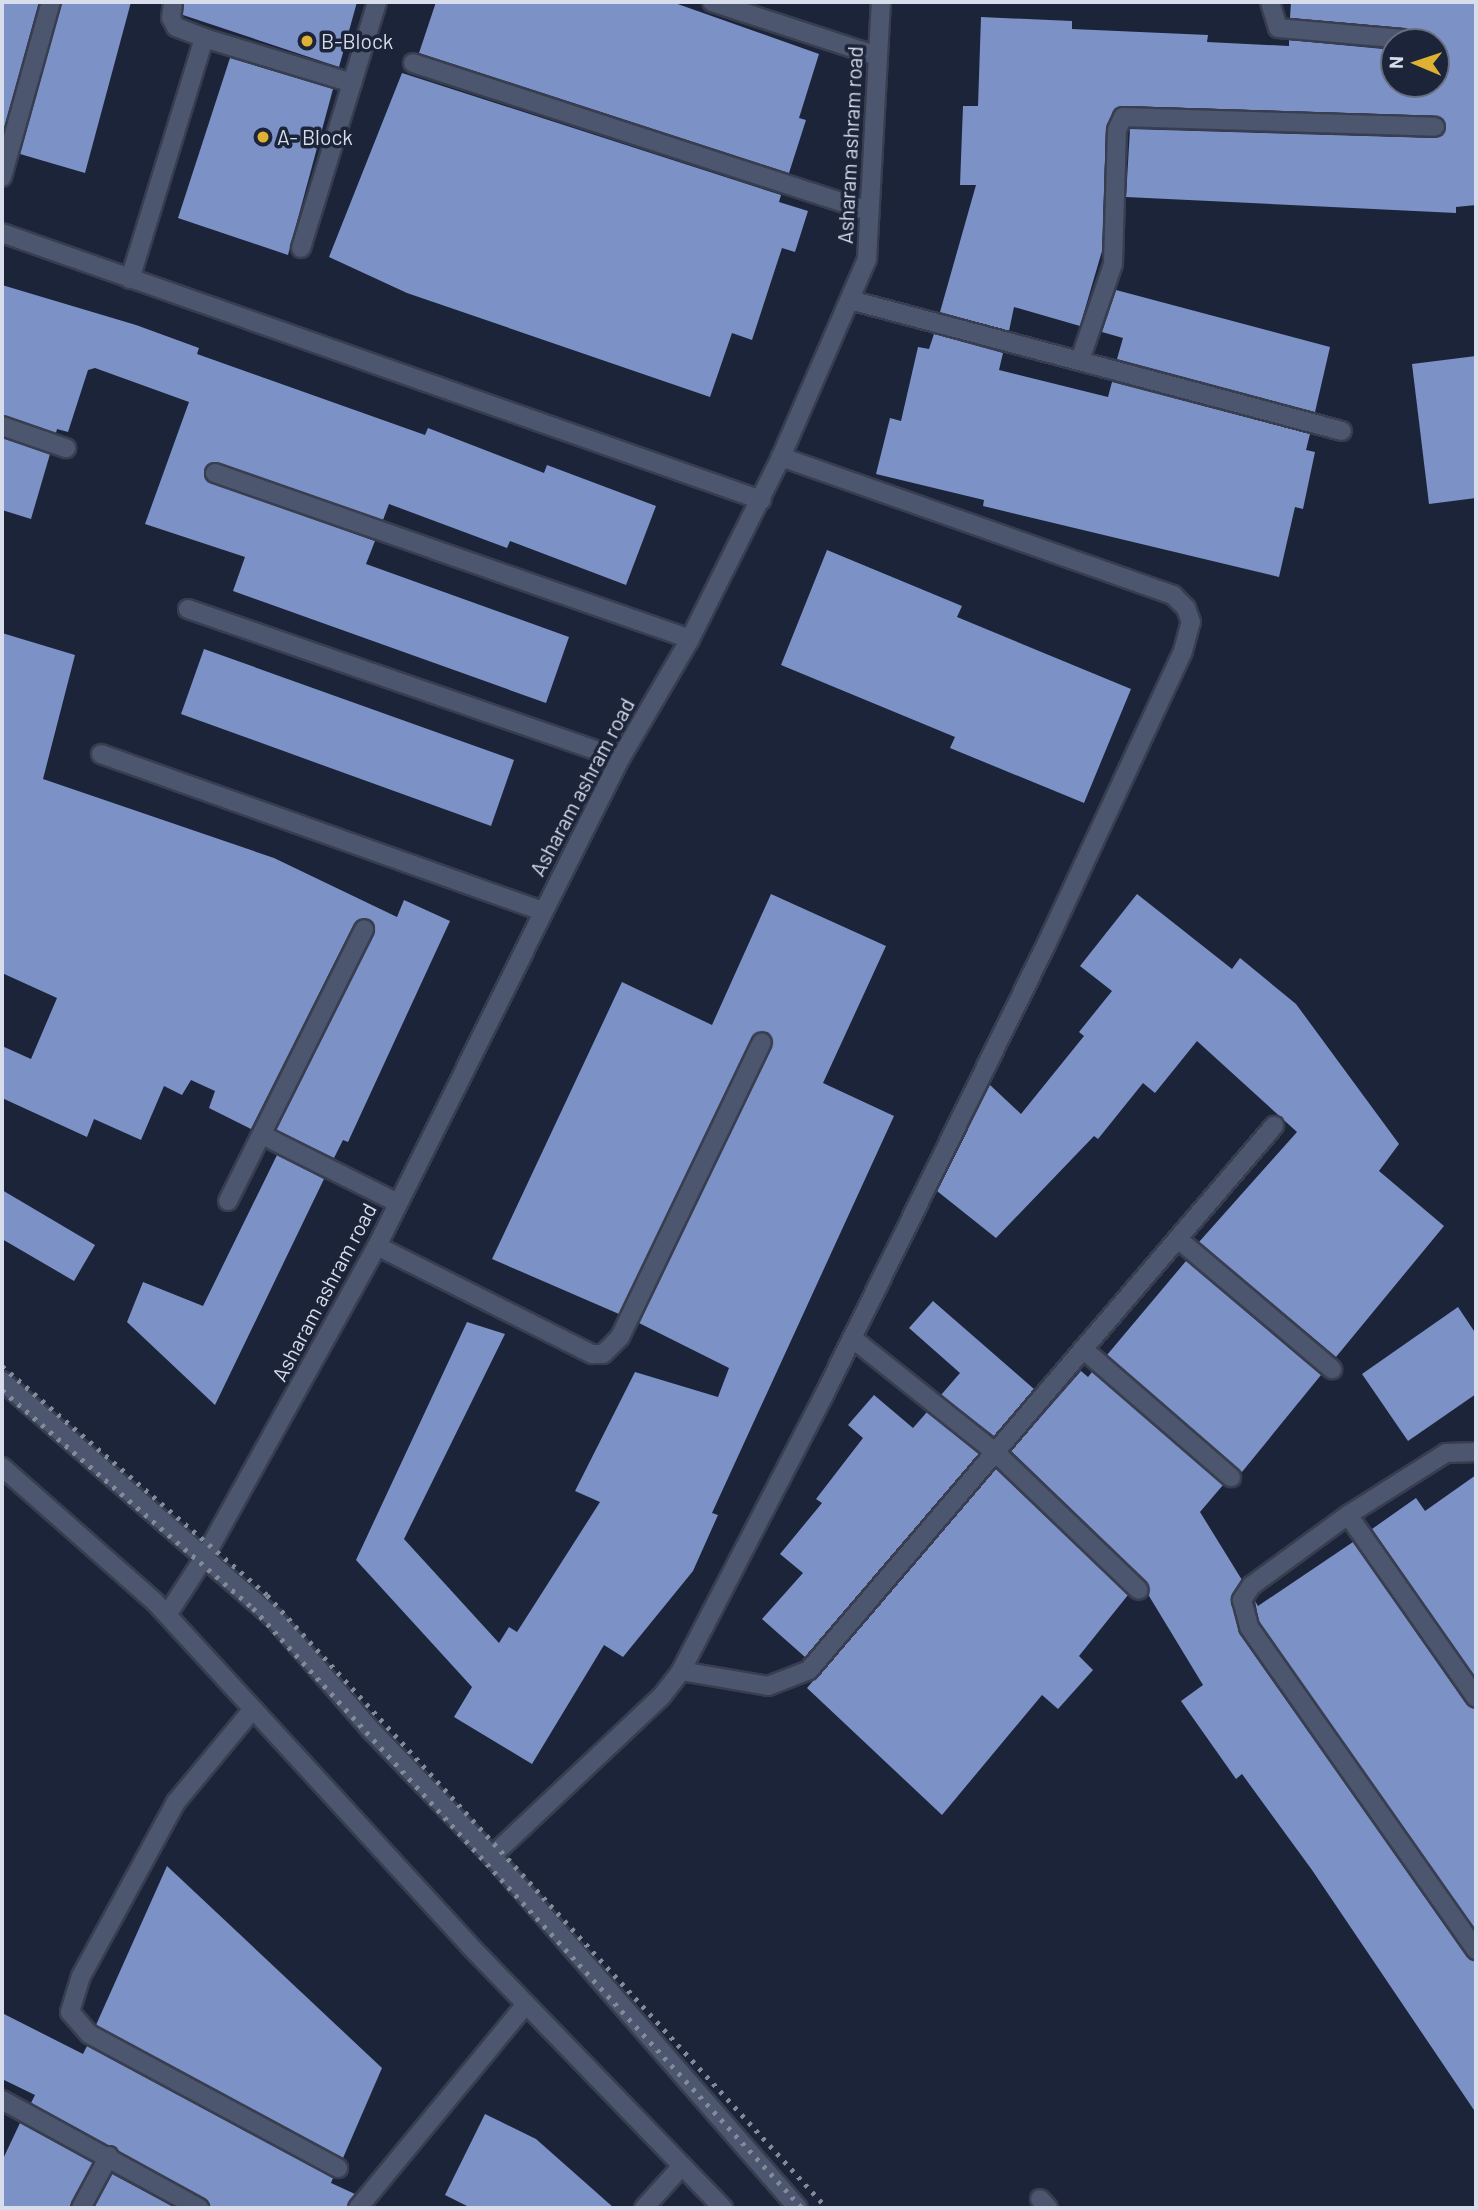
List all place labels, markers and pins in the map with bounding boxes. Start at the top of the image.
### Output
place label: B-Block [321,28,393,54]
marker: B-Block [299,33,315,49]
place label: A- Block [277,124,353,150]
marker: A- Block [255,129,271,145]

